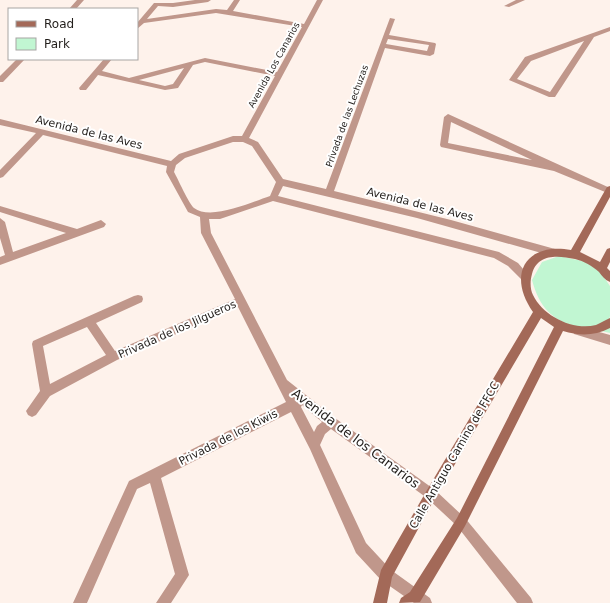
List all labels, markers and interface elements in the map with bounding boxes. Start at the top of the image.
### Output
legend [8,8,138,60]
text: Road [44,17,74,31]
street label: Avenida Los Canarios [246,20,302,109]
text: Park [44,37,70,51]
street label: Privada de las Lechuzas [324,63,370,168]
street label: Avenida de las Aves [34,113,144,152]
street label: Avenida de las Aves [365,185,475,224]
street label: Privada de los Jilgueros [116,297,238,361]
street label: Calle Antiguo Camino de FFCC [407,379,502,531]
street label: Avenida de los Canarios [289,386,423,491]
street label: Privada de los Kiwis [177,407,280,468]

